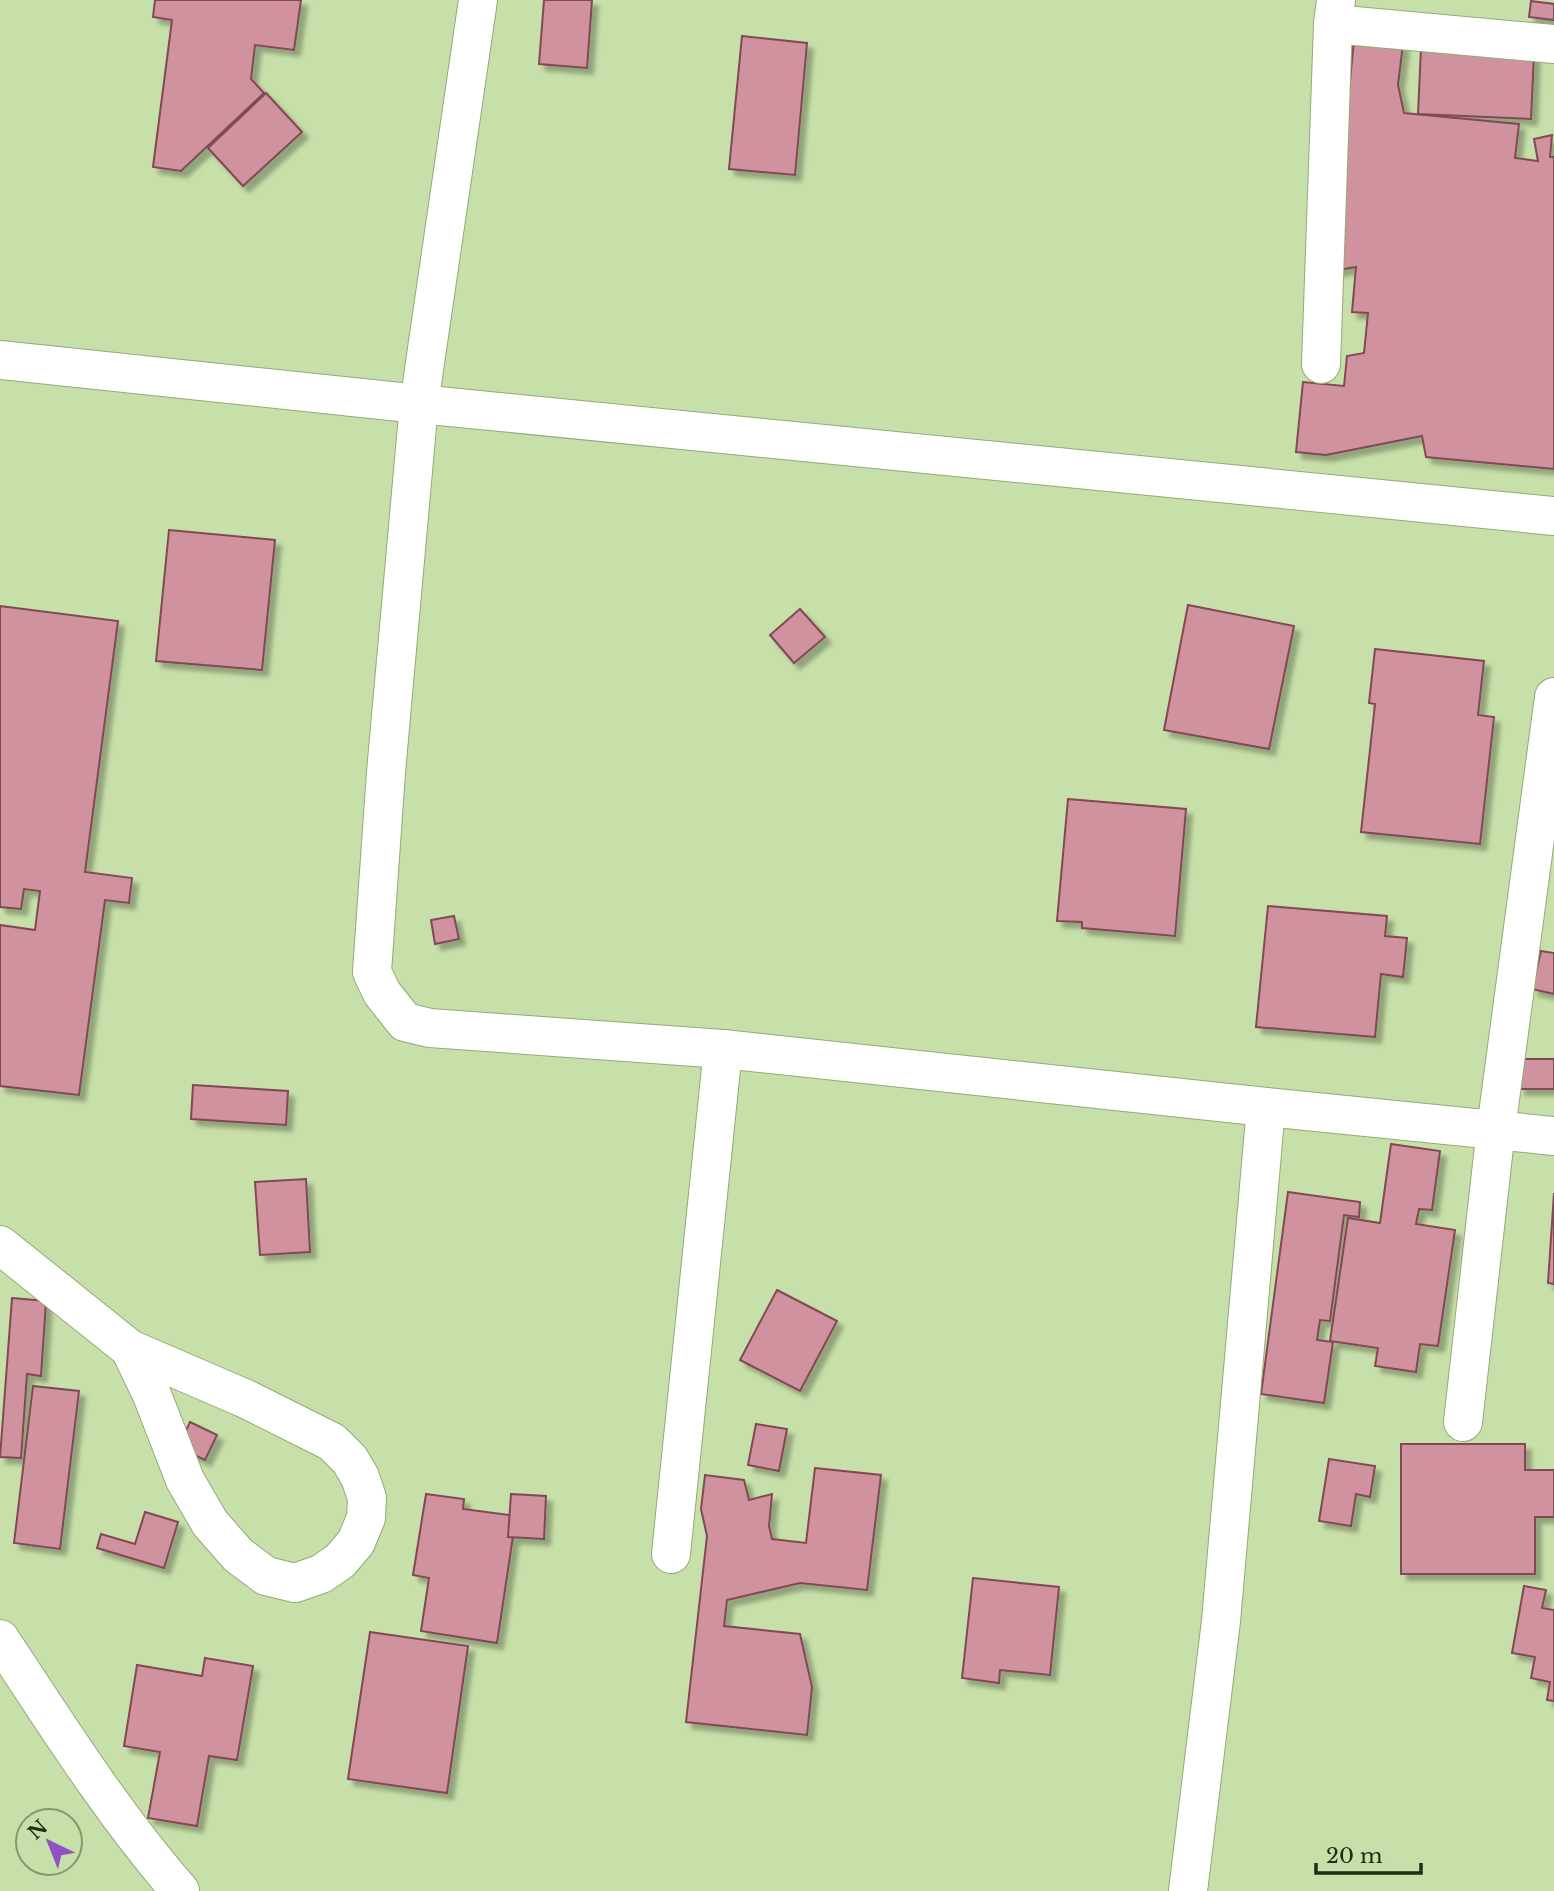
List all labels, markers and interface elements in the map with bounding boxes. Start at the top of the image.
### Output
north arrow [14,1807,84,1877]
text: N [23,1815,52,1844]
scale bar [1316,1832,1421,1876]
text: 20 m [1326,1843,1383,1869]

